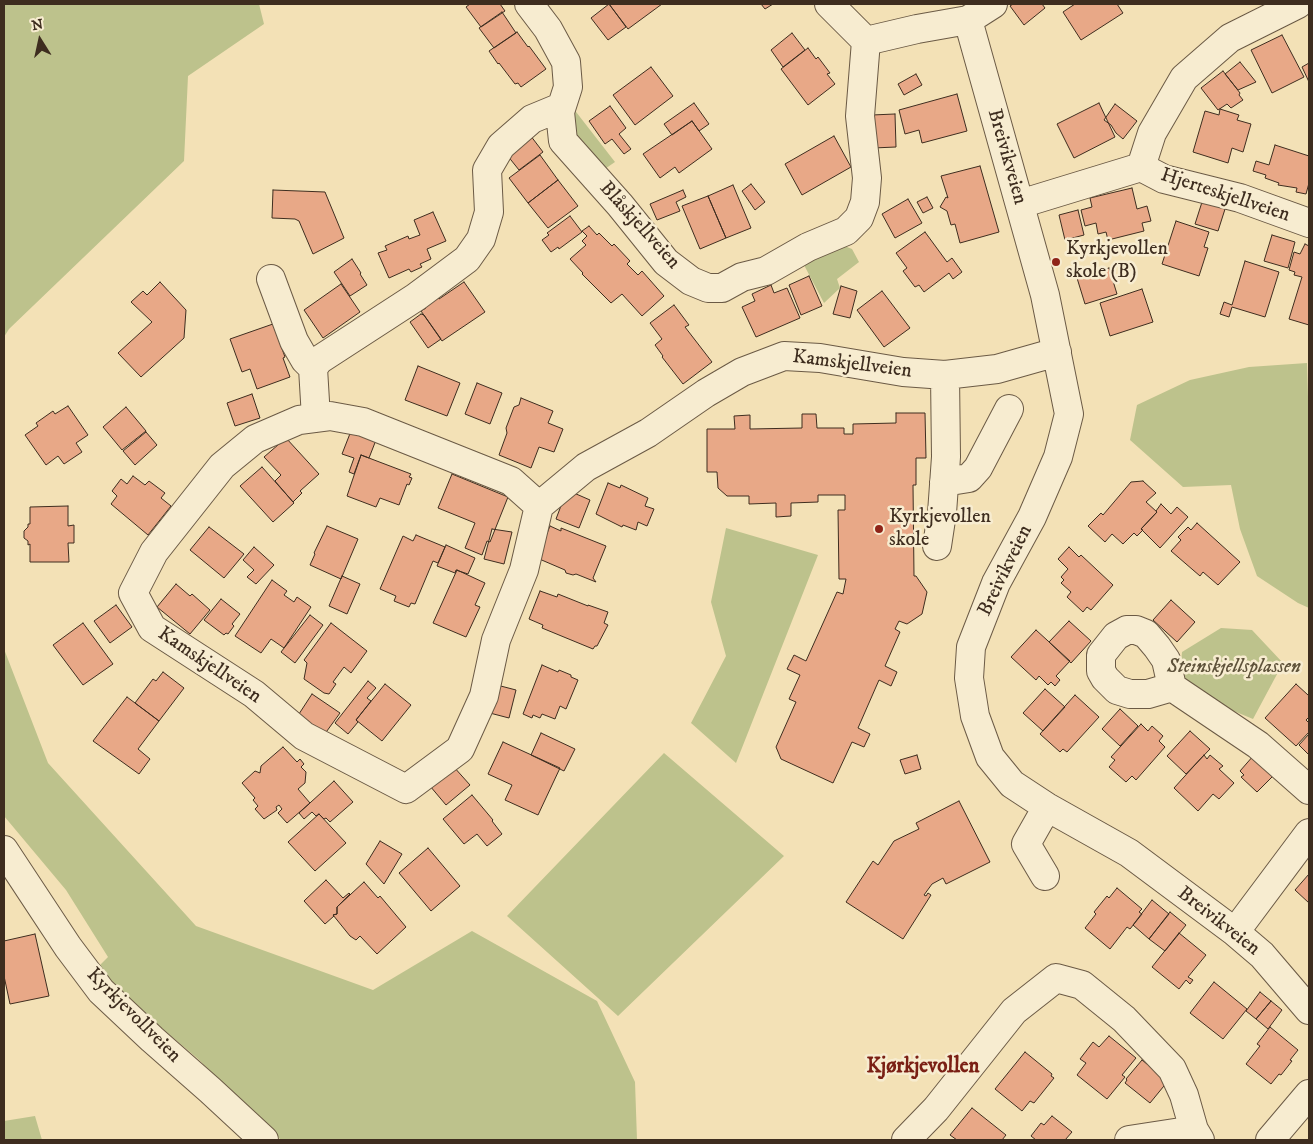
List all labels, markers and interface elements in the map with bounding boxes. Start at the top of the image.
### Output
north arrow [15,15,65,65]
text: N [30,15,45,35]
street label: Breivikveien [981,106,1031,208]
street label: Hjerteskjellveien [1157,164,1293,228]
street label: Blåskjellveien [593,177,685,275]
place label: Kyrkjevollen skole (B) [1066,238,1168,285]
marker: Kyrkjevollen skole (B) [1050,256,1062,268]
street label: Kamskjellveien [791,346,913,384]
place label: Kyrkjevollen skole [889,506,991,553]
street label: Breivikveien [974,522,1038,620]
marker: Kyrkjevollen skole [873,523,885,535]
street label: Kamskjellveien [153,623,265,709]
park label: Steinskjellsplassen [1167,656,1301,680]
street label: Breivikveien [1172,882,1264,962]
street label: Kyrkjevollveien [81,964,185,1068]
district label: Kjørkjevollen [866,1055,980,1081]

